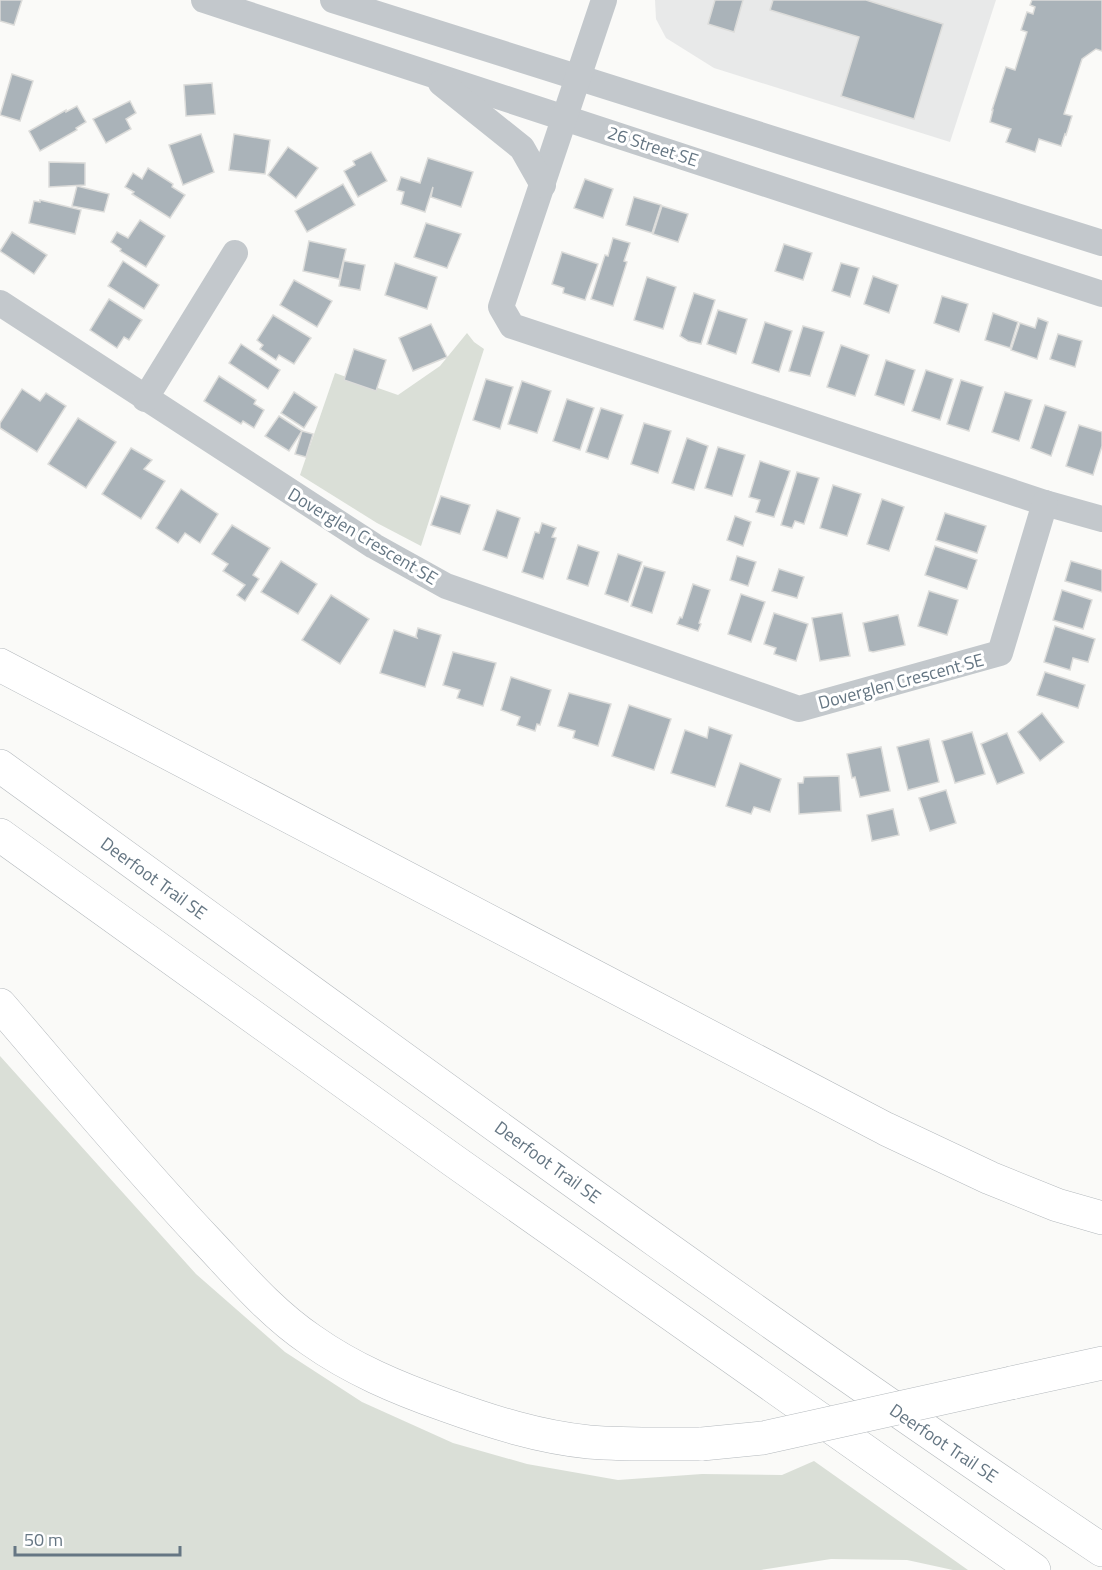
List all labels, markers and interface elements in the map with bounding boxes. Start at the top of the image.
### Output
street label: 26 Street SE [604,119,702,173]
street label: Doverglen Crescent SE [283,481,443,591]
street label: Doverglen Crescent SE [815,646,987,716]
street label: Deerfoot Trail SE [95,830,213,926]
street label: Deerfoot Trail SE [489,1114,607,1210]
street label: Deerfoot Trail SE [884,1397,1004,1489]
scale bar [15,1519,180,1557]
text: 50 m [24,1526,63,1553]

